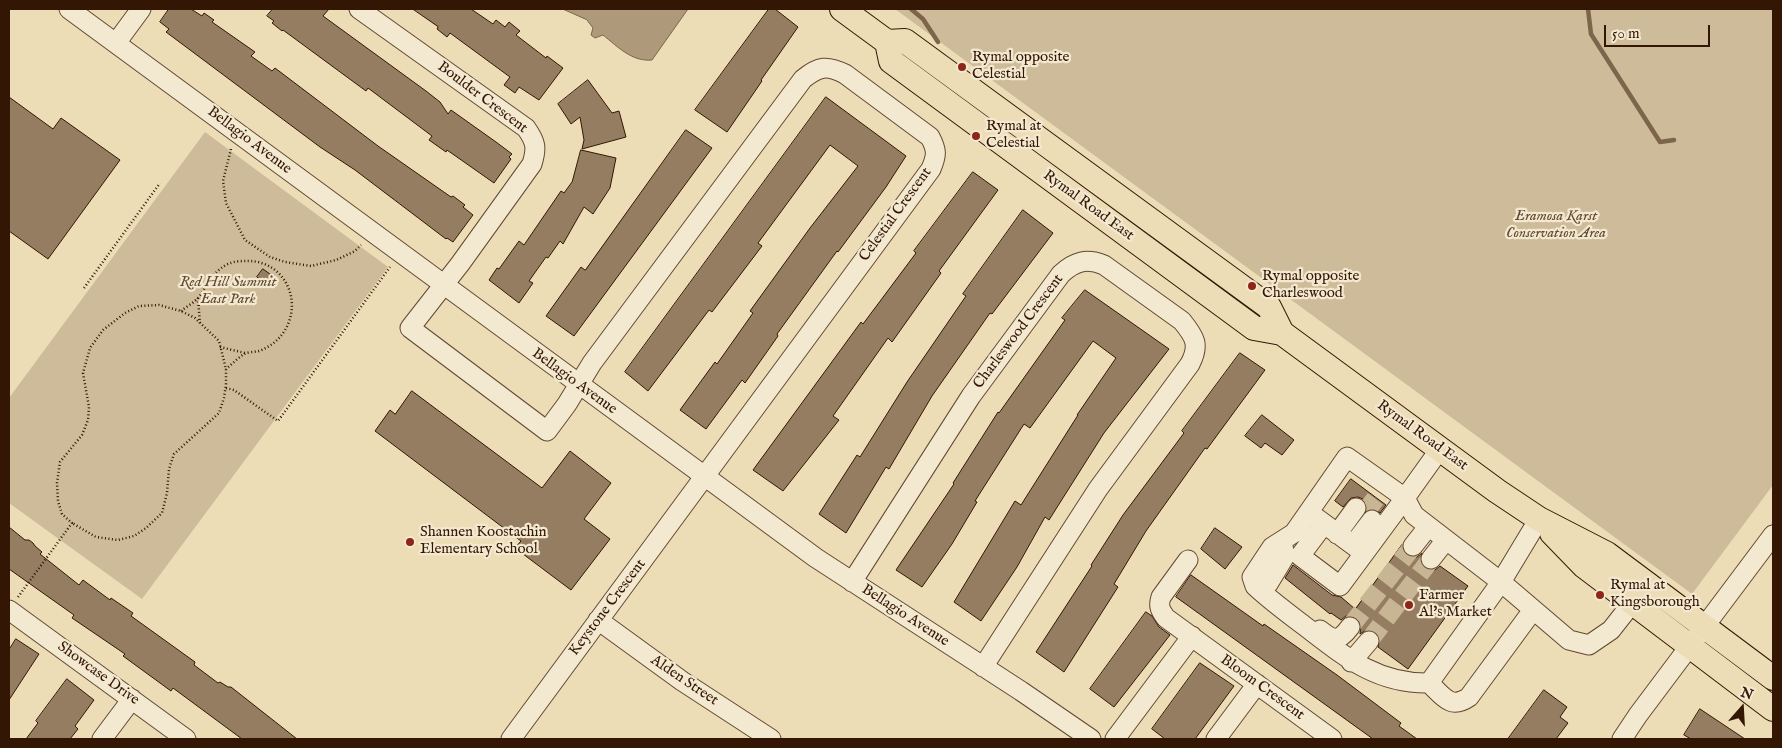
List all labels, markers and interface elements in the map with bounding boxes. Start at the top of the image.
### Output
scale bar [1607,15,1713,47]
text: 50 m [1612,24,1640,43]
place label: Rymal opposite Celestial [972,49,1069,84]
street label: Boulder Crescent [433,58,531,138]
marker: Rymal opposite Celestial [956,61,968,73]
street label: Bellagio Avenue [203,103,295,179]
place label: Rymal at Celestial [986,118,1041,153]
marker: Rymal at Celestial [970,130,982,142]
street label: Celestial Crescent [856,165,936,265]
street label: Rymal Road East [1039,167,1137,245]
park label: Eramosa Karst Conservation Area [1506,208,1606,243]
place label: Rymal opposite Charleswood [1262,268,1359,303]
street label: Charleswood Crescent [970,271,1068,393]
park label: Red Hill Summit East Park [180,274,276,309]
marker: Rymal opposite Charleswood [1246,280,1258,292]
street label: Bellagio Avenue [528,345,620,419]
street label: Rymal Road East [1373,397,1471,475]
place label: Shannen Koostachin Elementary School [420,524,547,559]
marker: Shannen Koostachin Elementary School [404,536,416,548]
street label: Keystone Crescent [566,556,650,660]
place label: Rymal at Kingsborough [1610,577,1700,612]
street label: Bellagio Avenue [858,581,952,651]
place label: Farmer Al's Market [1419,587,1492,622]
marker: Rymal at Kingsborough [1594,589,1606,601]
marker: Farmer Al's Market [1403,599,1415,611]
street label: Showcase Drive [54,638,142,710]
street label: Bloom Crescent [1216,651,1308,725]
street label: Alden Street [647,652,721,710]
north arrow [1717,683,1767,733]
text: N [1738,683,1756,704]

